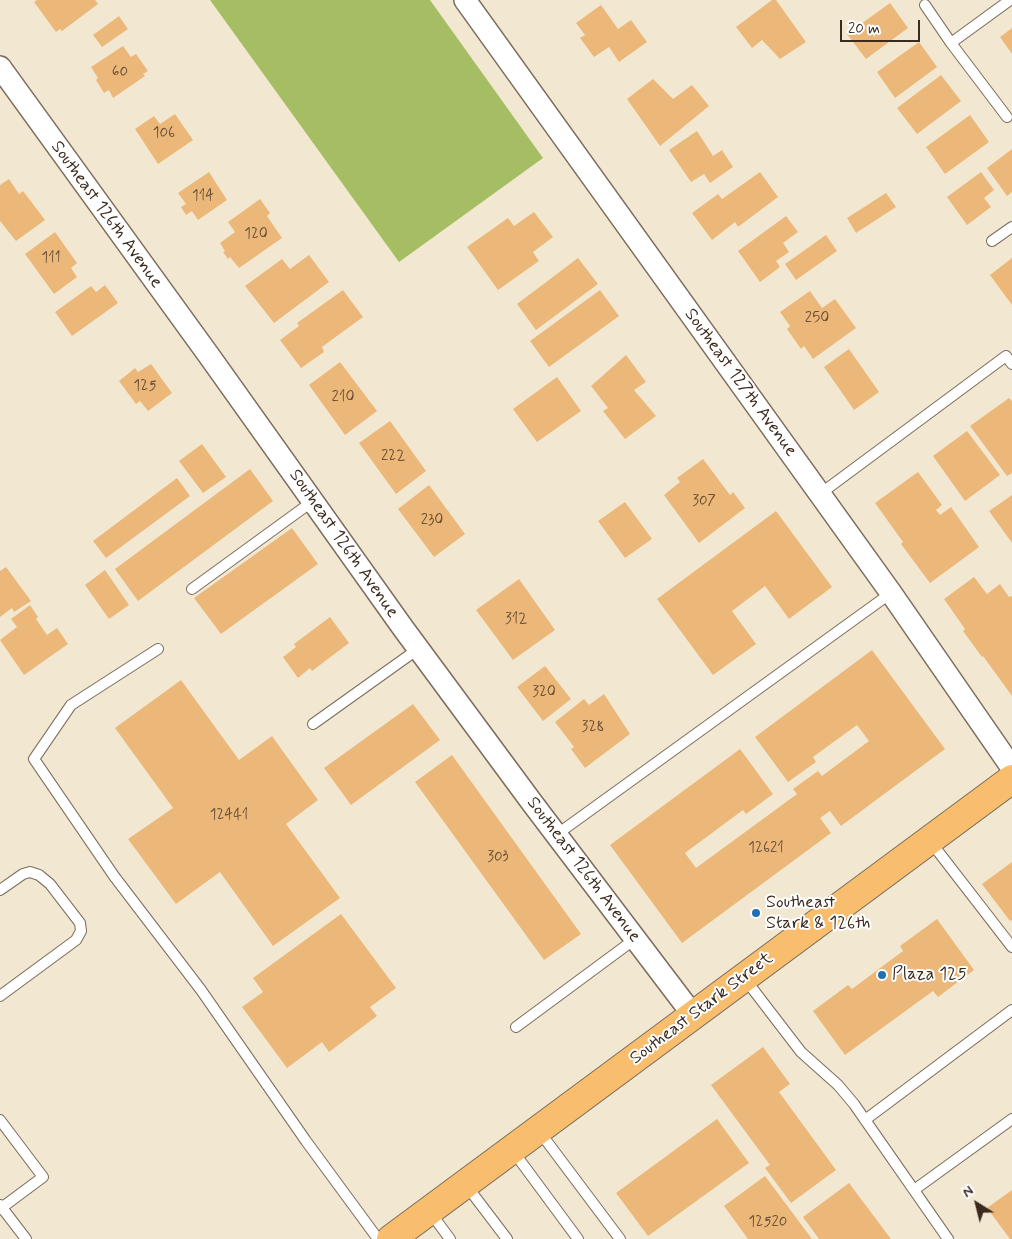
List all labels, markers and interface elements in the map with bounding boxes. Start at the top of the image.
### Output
scale bar [842,10,922,42]
text: 20 m [848,19,880,39]
house number: 60 [112,64,128,82]
house number: 106 [153,125,175,143]
street label: Southeast 126th Avenue [45,137,167,293]
house number: 114 [192,188,214,206]
house number: 120 [244,226,268,244]
house number: 111 [42,250,60,268]
street label: Southeast 127th Avenue [679,305,801,461]
house number: 250 [805,310,829,328]
house number: 125 [134,378,156,396]
house number: 210 [332,389,354,407]
house number: 222 [381,448,405,466]
street label: Southeast 126th Avenue [284,466,402,622]
house number: 307 [692,493,716,511]
house number: 230 [421,512,443,530]
house number: 312 [505,611,527,629]
house number: 320 [532,684,556,702]
house number: 328 [582,719,604,737]
street label: Southeast 126th Avenue [521,793,645,947]
house number: 12441 [210,807,248,825]
house number: 12621 [748,840,784,858]
house number: 303 [487,849,509,867]
place label: Southeast Stark & 126th [766,892,870,934]
marker: Southeast Stark & 126th [750,907,762,919]
street label: Southeast Stark Street [626,948,778,1070]
place label: Plaza 125 [892,964,967,986]
marker: Plaza 125 [876,969,888,981]
north arrow [952,1179,1002,1229]
text: N [959,1182,977,1202]
house number: 12520 [749,1214,787,1232]

